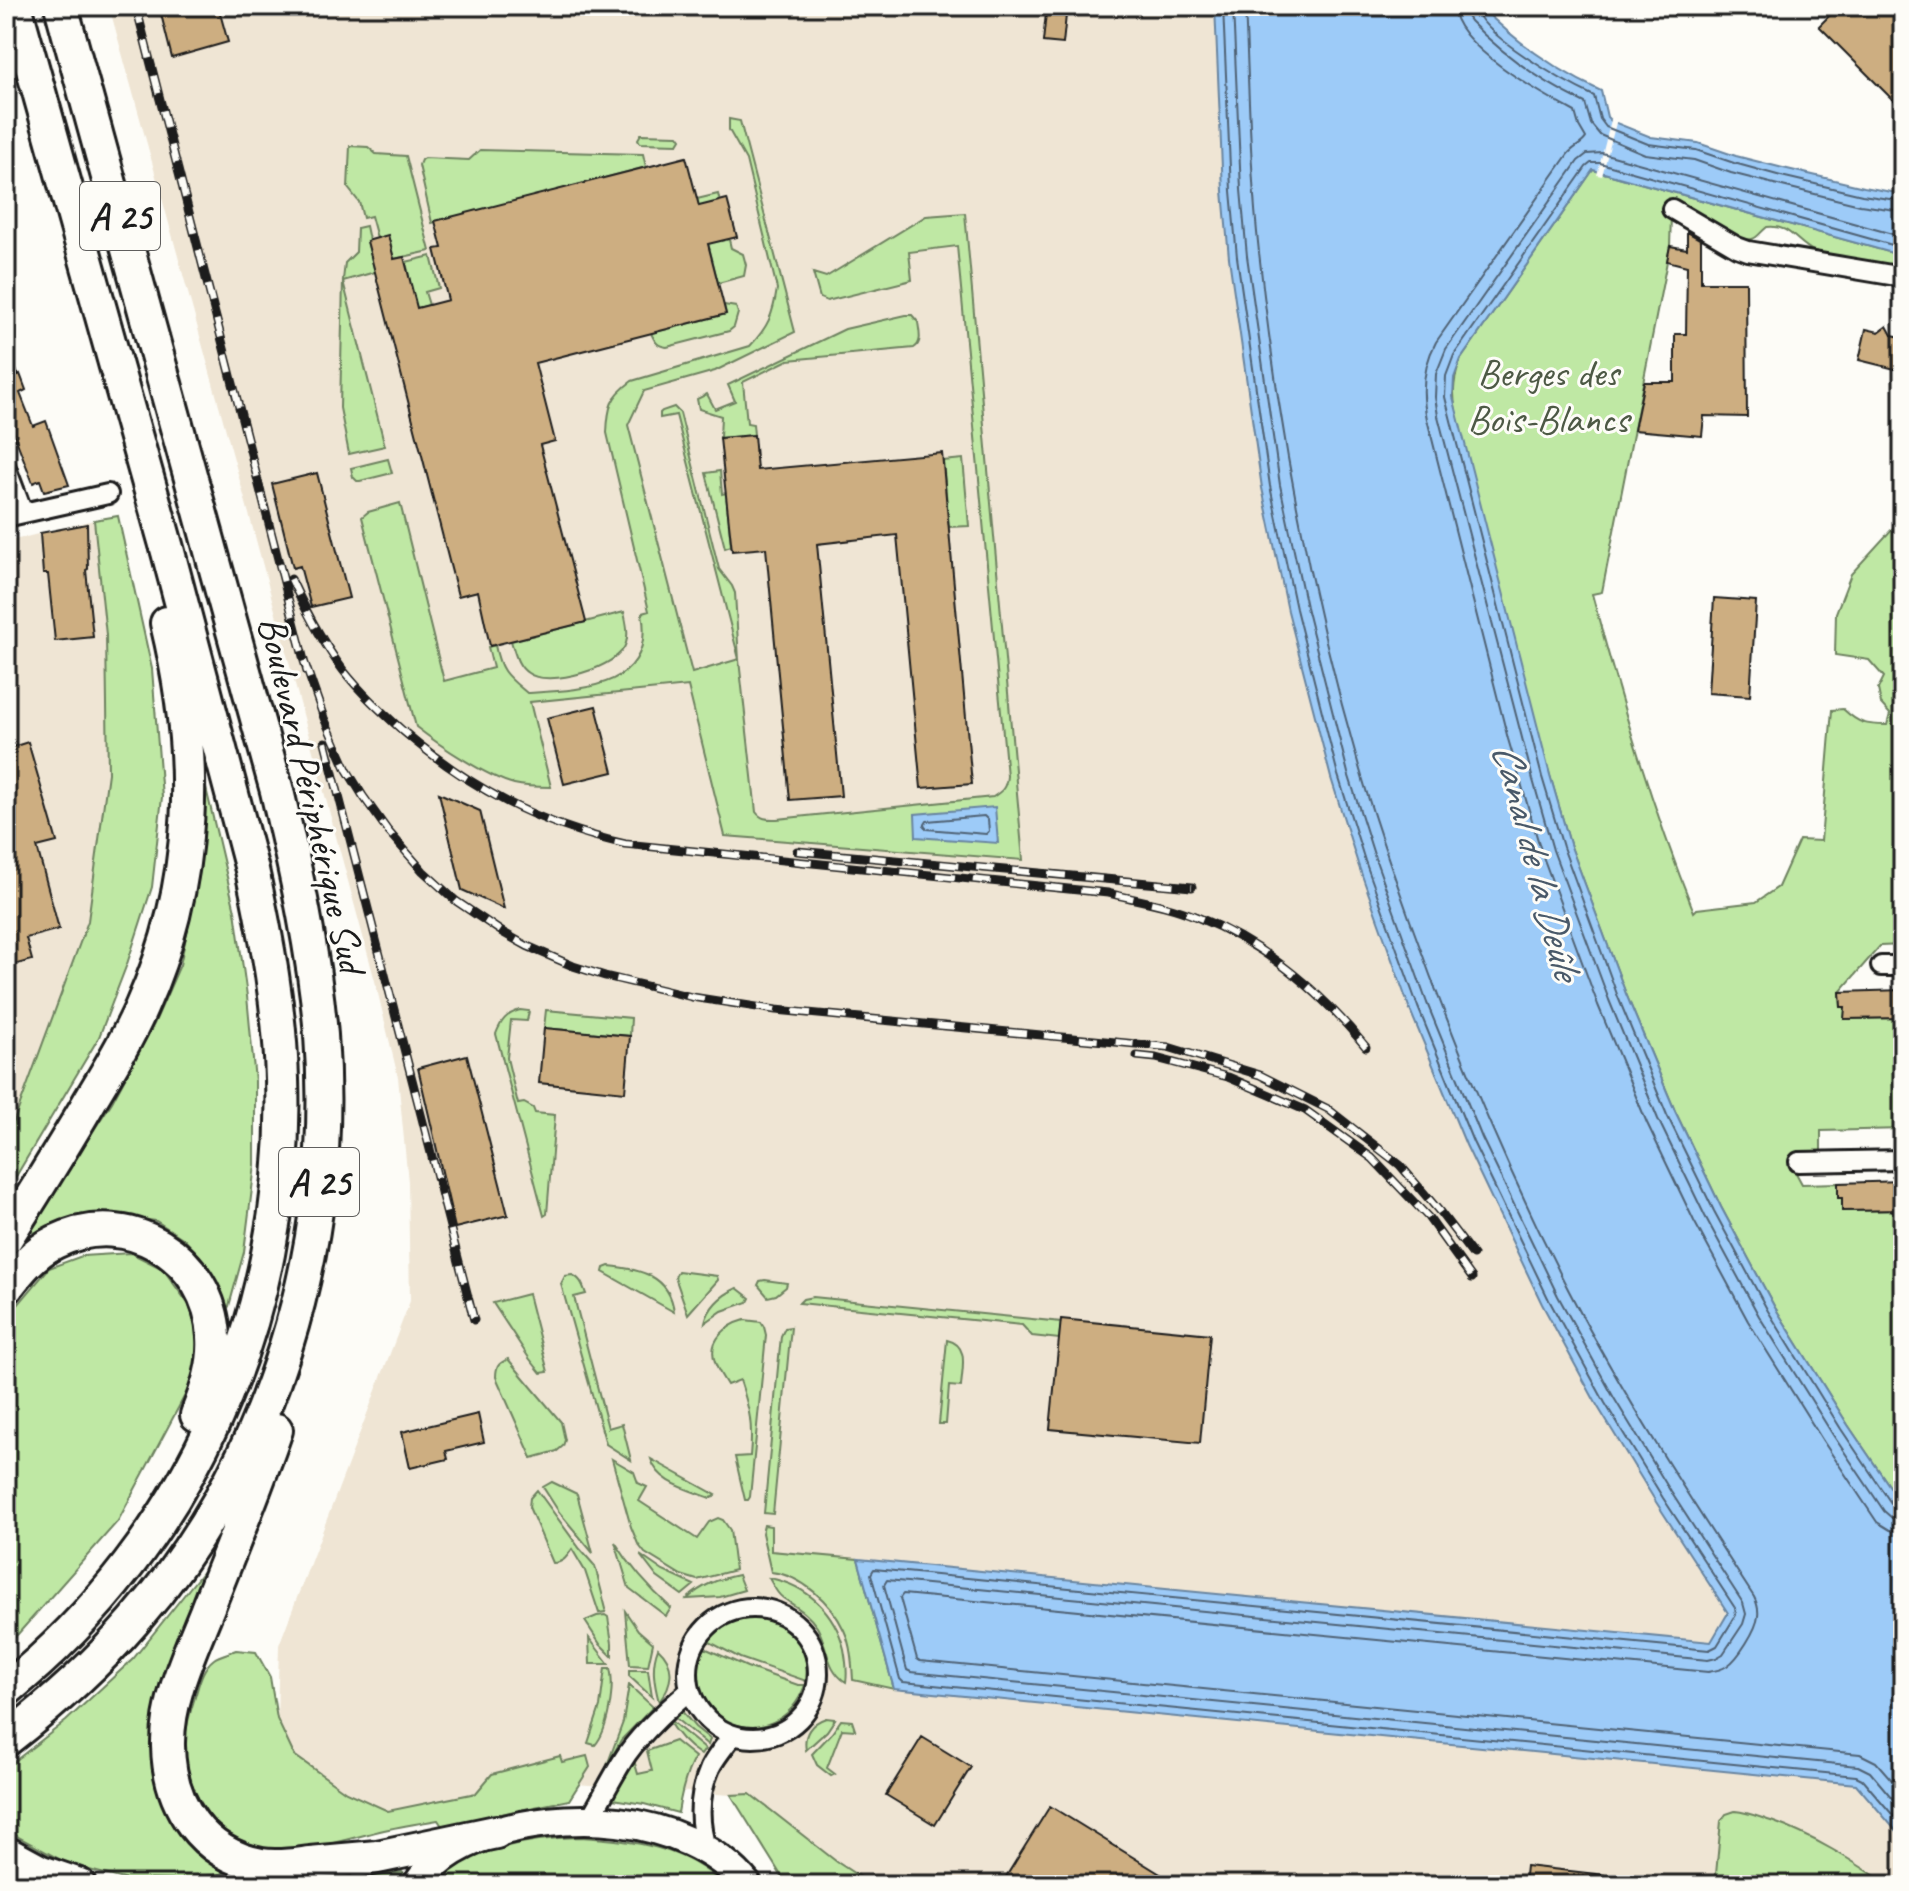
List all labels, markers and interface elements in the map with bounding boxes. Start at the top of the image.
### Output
road number: A 25 [80,182,160,250]
park label: Berges des Bois-Blancs [1467,348,1632,444]
street label: Boulevard Périphérique Sud [247,611,378,982]
water label: Canal de la Deûle [1480,737,1595,990]
road number: A 25 [279,1148,359,1216]

